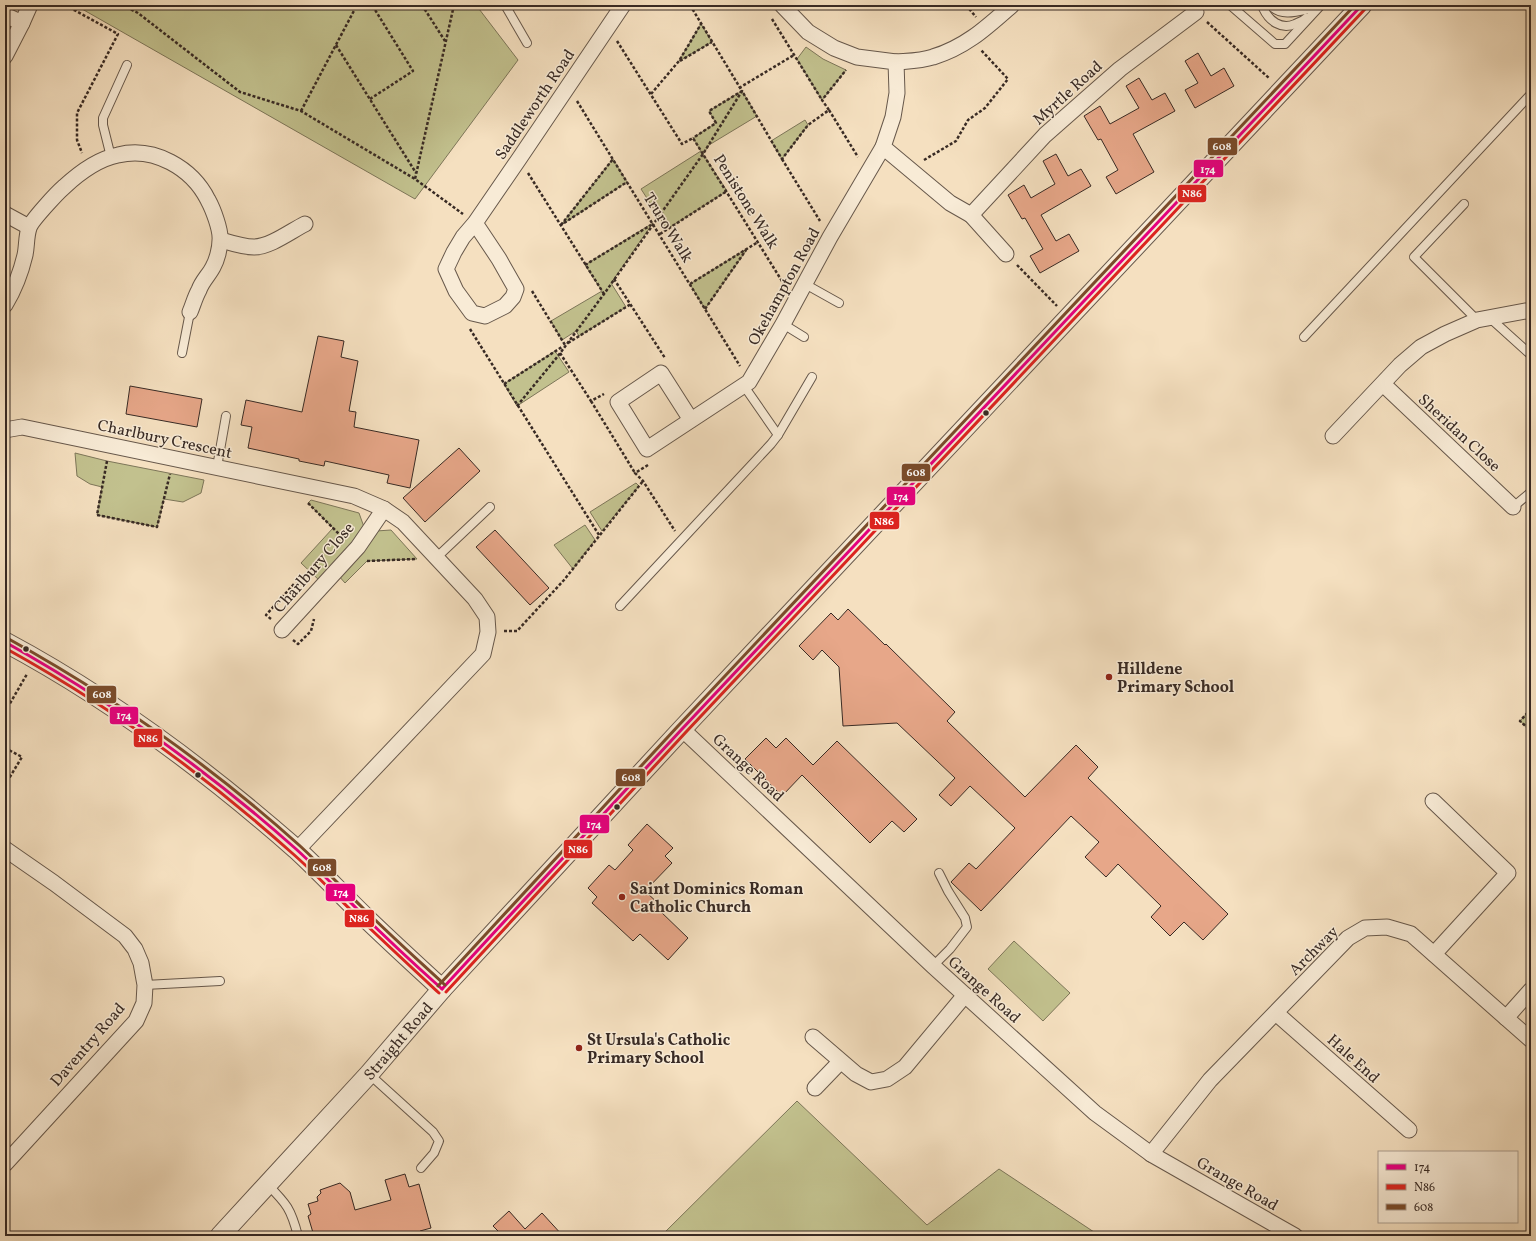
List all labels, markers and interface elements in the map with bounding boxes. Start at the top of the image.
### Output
street label: Saddleworth Road [490,46,581,165]
street label: Myrtle Road [1029,56,1108,131]
line badge: 608 [1207,137,1238,156]
text: 608 [1213,140,1231,155]
street label: Penistone Walk [707,150,783,254]
line badge: 174 [1193,159,1224,178]
text: 174 [1200,163,1216,178]
line badge: N86 [1177,184,1207,203]
text: N86 [1182,187,1202,202]
street label: Truro Walk [637,189,698,268]
street label: Okehampton Road [743,224,826,350]
street label: Sheridan Close [1413,389,1505,477]
unlabelled marker [981,408,991,418]
street label: Charlbury Crescent [95,415,234,465]
line badge: 608 [901,463,931,482]
text: 608 [907,466,925,481]
line badge: 174 [886,486,916,506]
text: 174 [893,490,909,505]
line badge: N86 [869,511,900,530]
text: N86 [874,515,894,530]
street label: Charlbury Close [269,518,360,618]
unlabelled marker [21,644,31,654]
place label: Hilldene Primary School [1117,659,1235,699]
marker: Hilldene Primary School [1104,672,1114,682]
line badge: 608 [86,685,117,704]
text: 608 [93,688,111,703]
line badge: 174 [109,706,139,725]
text: 174 [116,709,132,724]
line badge: N86 [133,728,163,748]
street label: Grange Road [707,729,788,808]
text: N86 [138,732,158,747]
line badge: 608 [615,768,646,787]
unlabelled marker [193,770,203,780]
text: 608 [622,771,640,786]
unlabelled marker [612,802,622,812]
line badge: 174 [579,814,610,834]
text: 174 [586,818,602,833]
line badge: N86 [563,839,593,859]
text: N86 [568,843,588,858]
line badge: 608 [307,858,337,877]
text: 608 [313,861,331,876]
place label: Saint Dominics Roman Catholic Church [630,879,804,919]
line badge: 174 [325,883,356,902]
text: 174 [333,886,349,901]
marker: Saint Dominics Roman Catholic Church [617,892,627,902]
line badge: N86 [344,909,375,928]
text: N86 [349,912,369,927]
street label: Archway [1285,921,1344,981]
street label: Grange Road [942,952,1025,1029]
street label: Straight Road [359,998,439,1086]
street label: Daventry Road [46,999,131,1092]
place label: St Ursula's Catholic Primary School [587,1030,731,1070]
street label: Hale End [1322,1030,1384,1089]
marker: St Ursula's Catholic Primary School [574,1043,584,1053]
legend [1378,1151,1518,1223]
street label: Grange Road [1192,1152,1282,1217]
text: 174 [1414,1160,1430,1176]
text: N86 [1414,1180,1435,1196]
text: 608 [1414,1200,1433,1216]

